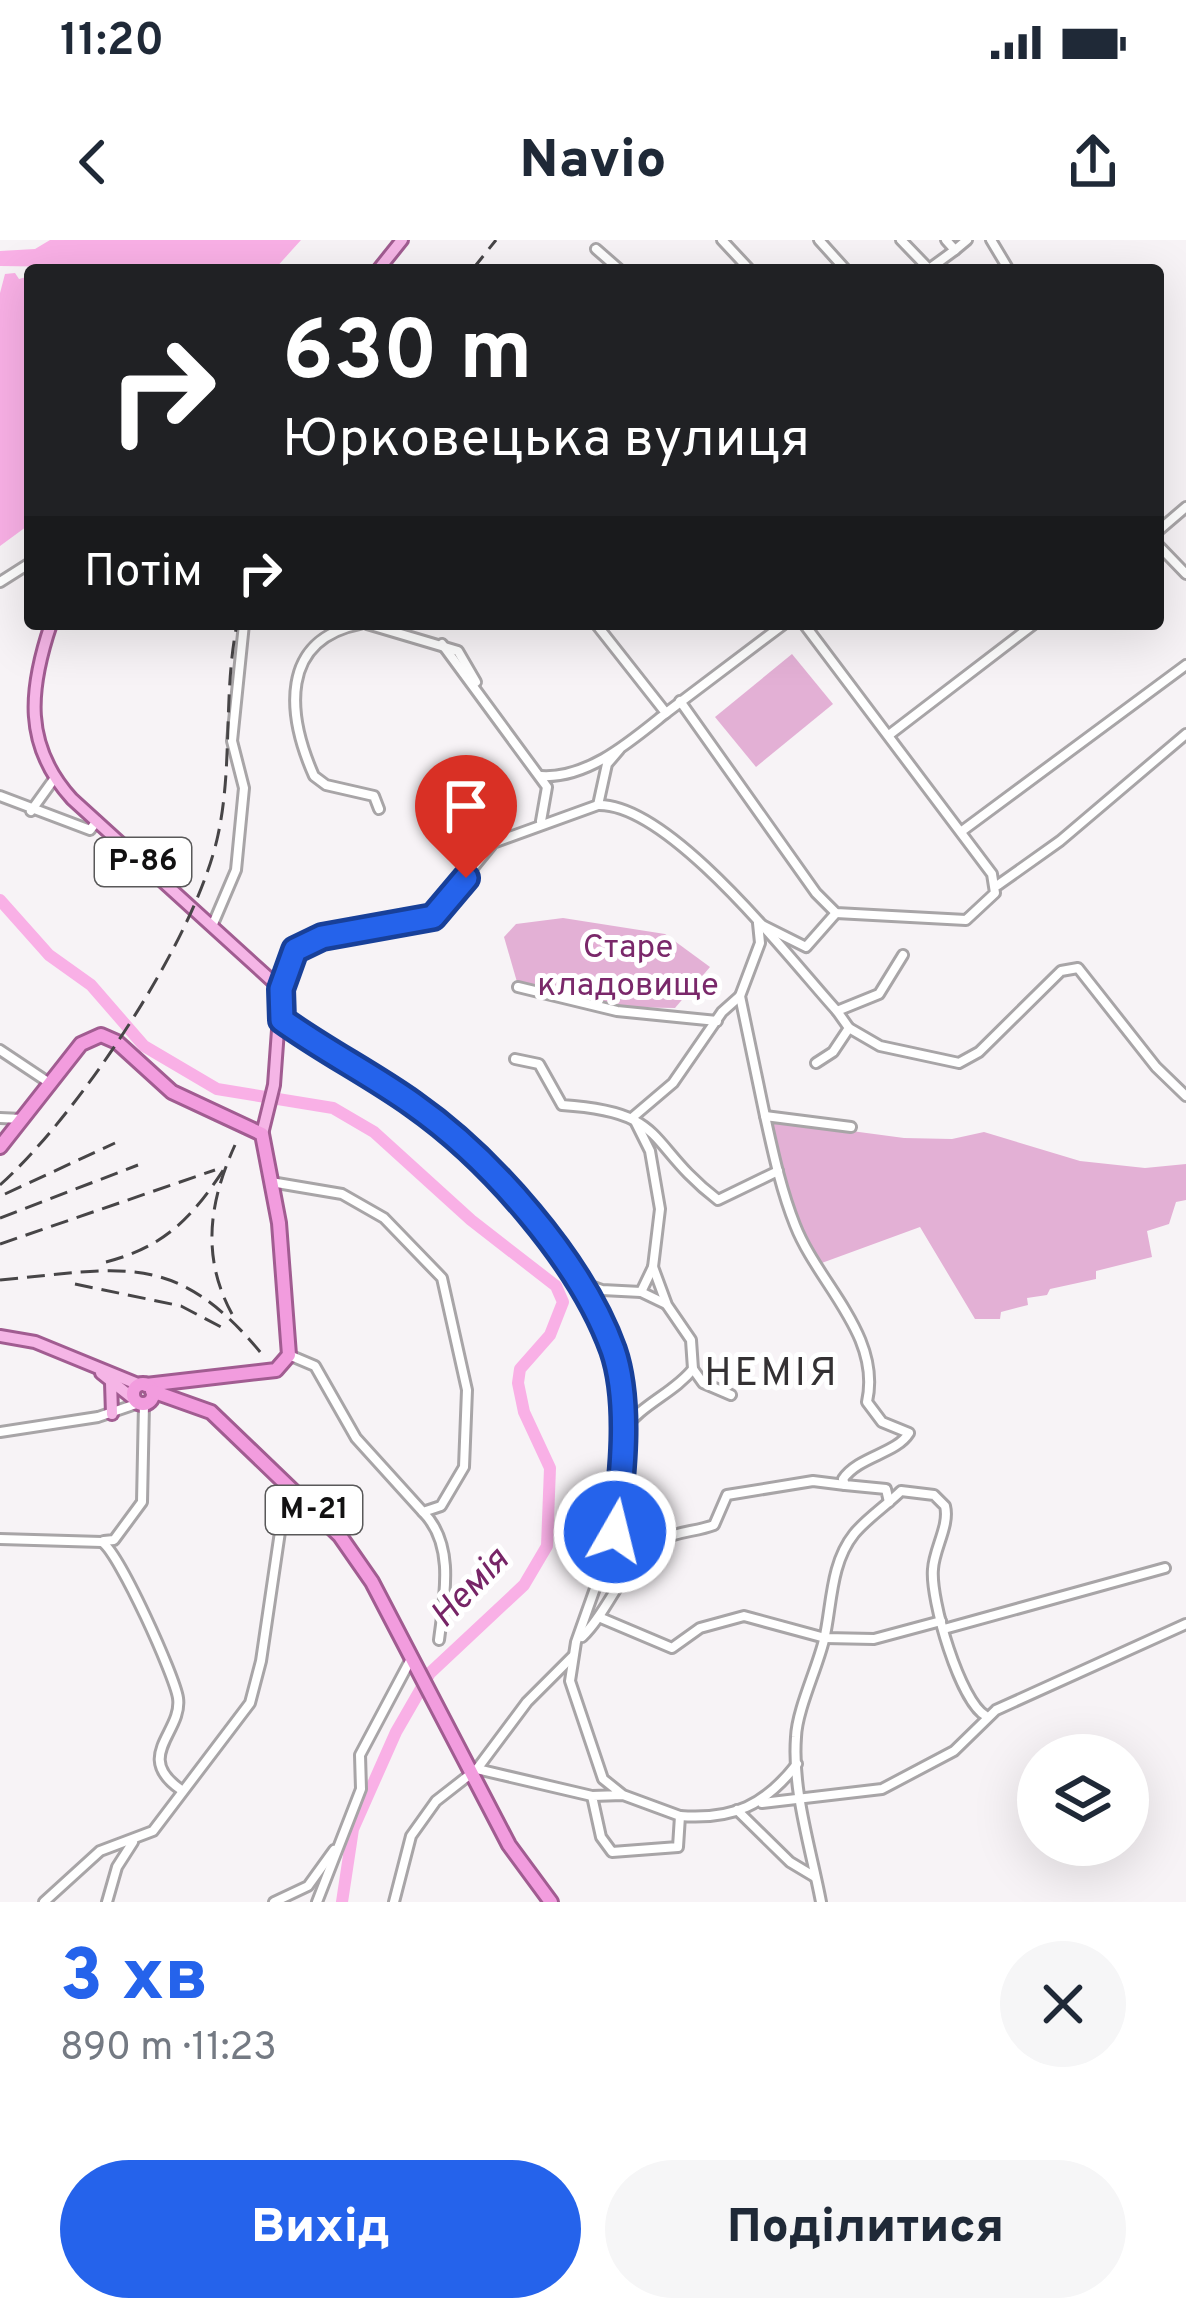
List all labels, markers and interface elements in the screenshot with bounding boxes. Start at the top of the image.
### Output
text: 11:20 [60,14,164,71]
text: Navio [519,128,667,197]
icon: back [60,129,126,195]
icon: share [1060,129,1126,195]
text: 630 m [282,303,533,409]
icon: right [84,312,240,468]
text: Юрковецька вулиця [282,407,810,476]
icon: right [227,540,293,606]
text: Потім [84,545,203,602]
pin [415,755,517,878]
icon: arrive [433,773,499,839]
road number: Р-86 [95,838,191,886]
park label: Старе кладовище [537,928,719,1008]
district label: НЕМІЯ [704,1351,840,1400]
position arrow [552,1469,678,1595]
road number: М-21 [266,1486,362,1534]
water label: Немія [422,1538,521,1639]
map controls [1017,1734,1149,1866]
button: layers [1017,1734,1149,1866]
text: 3 хв [60,1934,208,2026]
button: close [1000,1941,1126,2067]
text: 890 m · 11:23 [60,2025,277,2074]
button: Вихід [60,2160,581,2298]
button: Поділитися [605,2160,1126,2298]

